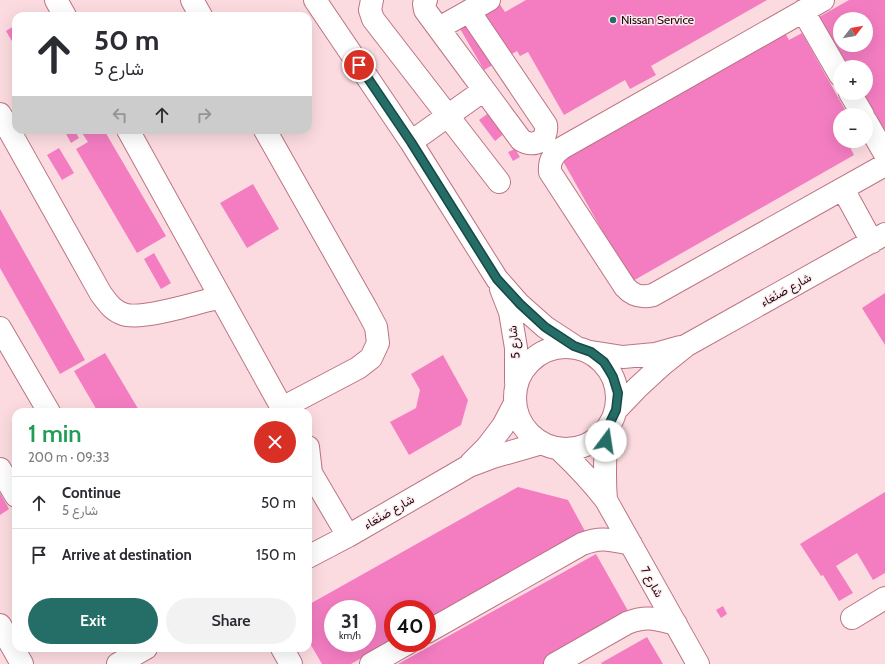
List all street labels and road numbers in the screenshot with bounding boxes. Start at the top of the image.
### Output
street label: شارع صَنْعَاء [758,269,815,311]
street label: شارع 5 [504,324,525,359]
street label: شارع صَنْعَاء [361,491,418,534]
street label: شارع 7 [636,564,667,601]

